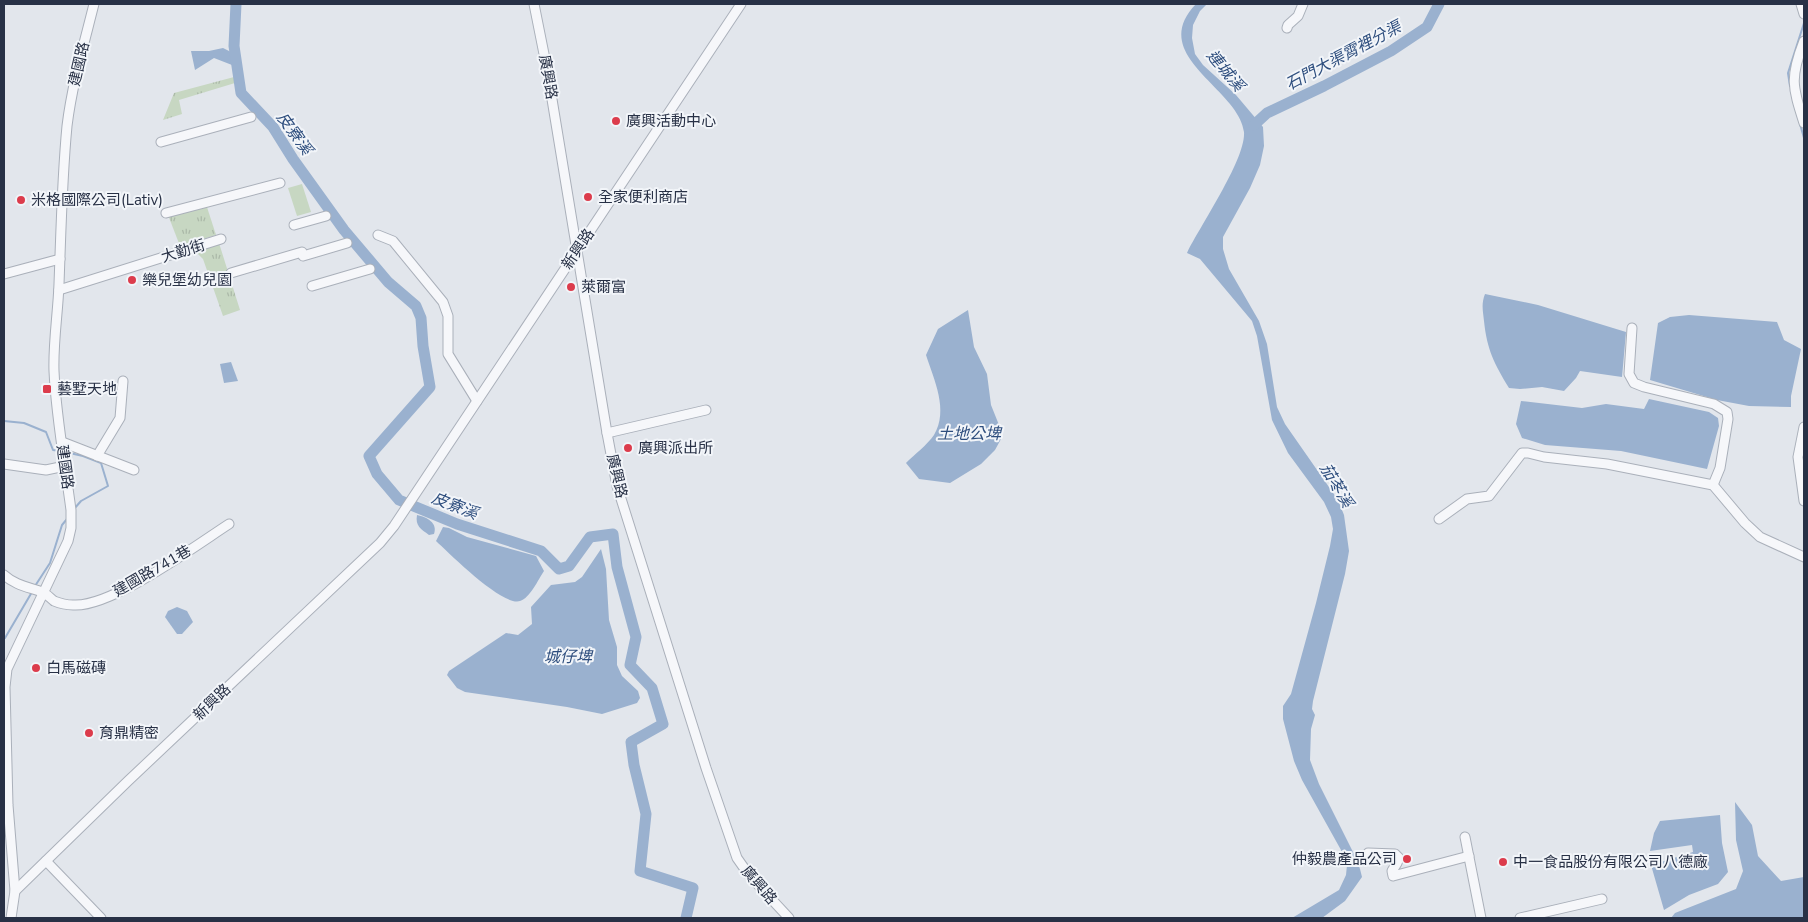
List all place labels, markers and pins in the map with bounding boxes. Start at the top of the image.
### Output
place label: 廣興活動中心 [626,111,716,131]
marker: 廣興活動中心 [610,115,622,127]
place label: 全家便利商店 [598,187,688,207]
place label: 米格國際公司(Lativ) [31,190,163,210]
marker: 全家便利商店 [582,191,594,203]
marker: 米格國際公司(Lativ) [15,194,27,206]
place label: 樂兒堡幼兒園 [142,270,232,290]
marker: 樂兒堡幼兒園 [126,274,138,286]
place label: 萊爾富 [581,277,626,297]
marker: 萊爾富 [565,281,577,293]
place label: 藝墅天地 [57,379,117,399]
marker: 藝墅天地 [41,383,53,395]
place label: 廣興派出所 [638,438,713,458]
marker: 廣興派出所 [622,442,634,454]
place label: 白馬磁磚 [46,658,106,678]
marker: 白馬磁磚 [30,662,42,674]
place label: 育鼎精密 [99,723,159,743]
marker: 育鼎精密 [83,727,95,739]
place label: 仲毅農產品公司 [1292,849,1397,869]
place label: 中一食品股份有限公司八德廠 [1513,852,1708,872]
marker: 仲毅農產品公司 [1401,853,1413,865]
marker: 中一食品股份有限公司八德廠 [1497,856,1509,868]

